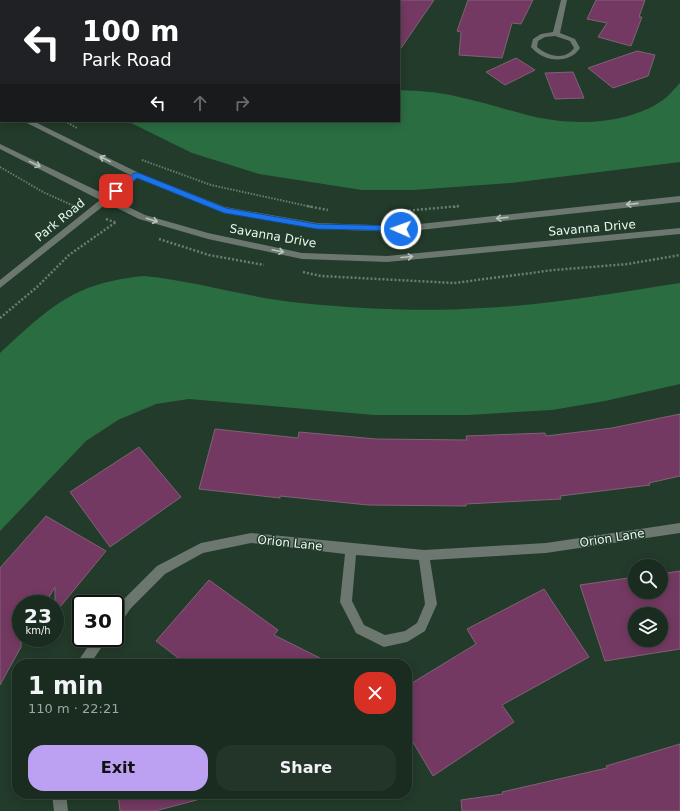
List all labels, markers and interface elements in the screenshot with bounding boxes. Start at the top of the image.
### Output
text: 100 m [82,15,179,48]
icon: left [16,16,68,68]
text: Park Road [82,49,172,70]
icon: left [147,92,169,114]
icon: ahead [189,92,211,114]
icon: right [231,92,253,114]
one-way arrow [99,155,111,162]
one-way arrow [29,160,41,168]
pin [99,174,133,208]
icon: arrive [105,180,127,202]
street label: Park Road [32,196,88,244]
one-way arrow [626,200,639,208]
position arrow [380,208,422,250]
one-way arrow [496,214,509,221]
one-way arrow [145,217,158,224]
street label: Savanna Drive [548,217,636,239]
street label: Savanna Drive [229,221,317,251]
one-way arrow [271,248,284,256]
one-way arrow [400,253,413,261]
street label: Orion Lane [579,526,645,550]
street label: Orion Lane [257,533,323,553]
map controls [628,559,668,647]
button: search [628,559,668,599]
speed limit sign: 30 [72,595,124,647]
text: 23 [24,604,52,628]
button: layers [628,607,668,647]
text: km/h [25,625,51,636]
text: 1 min [28,672,103,700]
button: close [354,672,396,714]
text: 110 m · 22:21 [28,701,119,716]
button: Exit [28,745,208,791]
button: Share [216,745,396,791]

